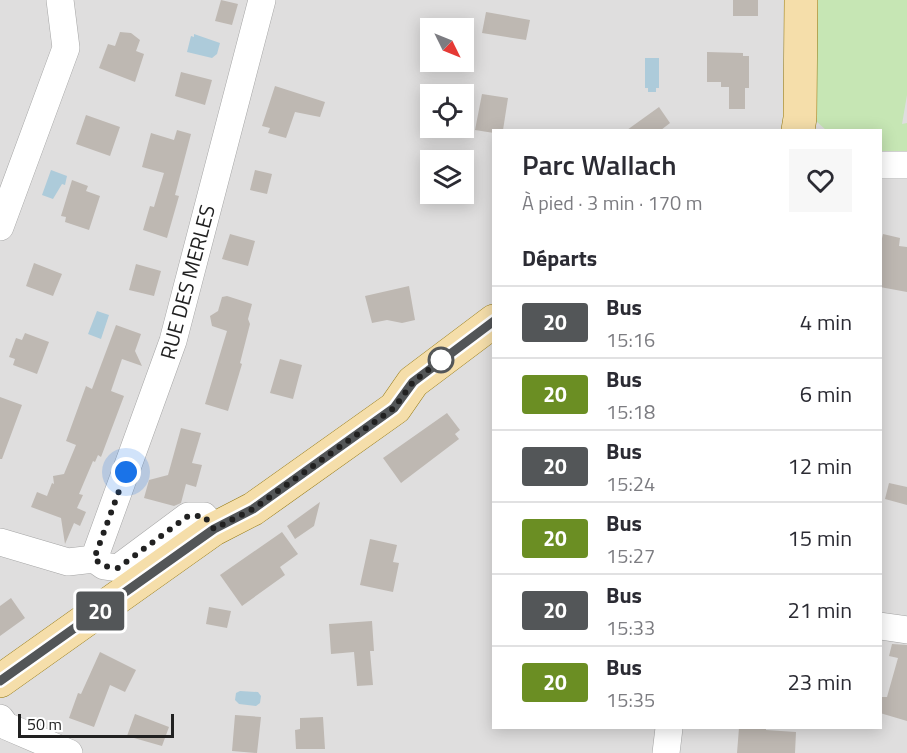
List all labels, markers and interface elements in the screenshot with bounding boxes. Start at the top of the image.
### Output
north arrow [420,18,474,72]
map controls [420,18,474,204]
button: locate [420,84,474,138]
text: Parc Wallach [522,143,676,186]
button: heart [789,149,852,212]
button: layers [420,150,474,204]
text: À pied · 3 min · 170 m [522,187,702,218]
street label: RUE DES MERLES [151,201,223,363]
text: Départs [522,241,597,275]
text: Bus [606,290,642,324]
text: 4 min [800,305,852,339]
text: 20 [543,306,567,338]
text: 15:16 [606,324,655,355]
unlabelled marker [428,347,454,373]
text: Bus [606,362,642,396]
text: 6 min [800,377,852,411]
text: 20 [543,378,567,410]
text: 15:18 [606,396,655,427]
text: Bus [606,434,642,468]
text: 12 min [787,449,852,483]
text: 20 [543,450,567,482]
your location [111,457,141,487]
text: 15:24 [606,468,655,499]
text: Bus [606,506,642,540]
text: 15 min [787,521,852,555]
text: 20 [543,522,567,554]
text: 15:27 [606,540,655,571]
text: Bus [606,578,642,612]
line badge: 20 [73,592,127,630]
text: 21 min [787,593,852,627]
text: 20 [543,594,567,626]
text: 20 [88,595,112,627]
text: 15:33 [606,612,655,643]
text: Bus [606,650,642,684]
text: 23 min [787,665,852,699]
text: 20 [543,666,567,698]
text: 15:35 [606,684,655,715]
scale bar [18,711,174,738]
text: 50 m [27,712,62,736]

